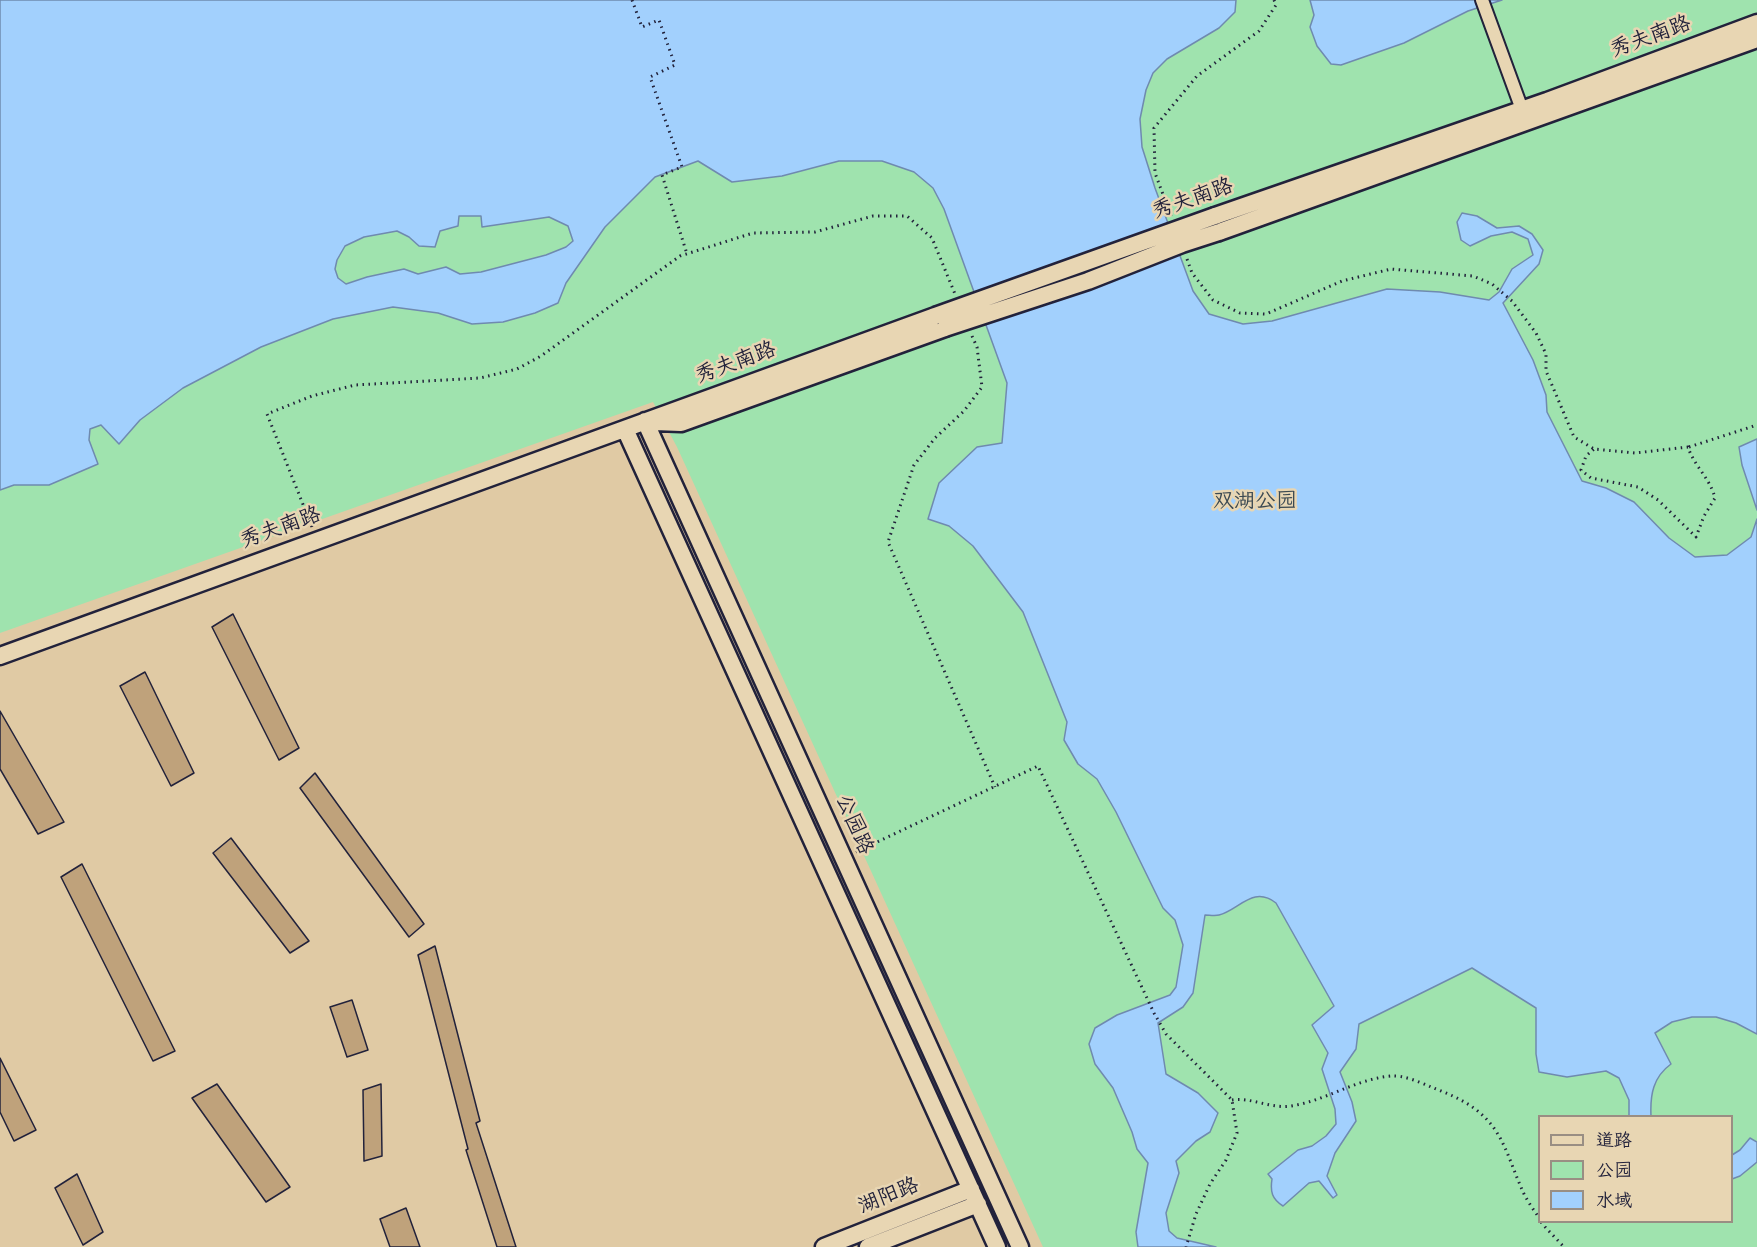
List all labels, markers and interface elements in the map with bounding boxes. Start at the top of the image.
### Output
street label: 秀夫南路 [1607,12,1695,64]
street label: 秀夫南路 [1149,174,1237,226]
street label: 秀夫南路 [692,338,780,390]
park label: 双湖公园 [1213,490,1297,516]
street label: 秀夫南路 [237,503,325,555]
street label: 公园路 [829,791,877,859]
legend [1538,1115,1733,1223]
text: 道路 [1596,1128,1632,1153]
text: 公园 [1596,1158,1632,1183]
street label: 湖阳路 [855,1174,923,1220]
text: 水域 [1596,1188,1632,1213]

